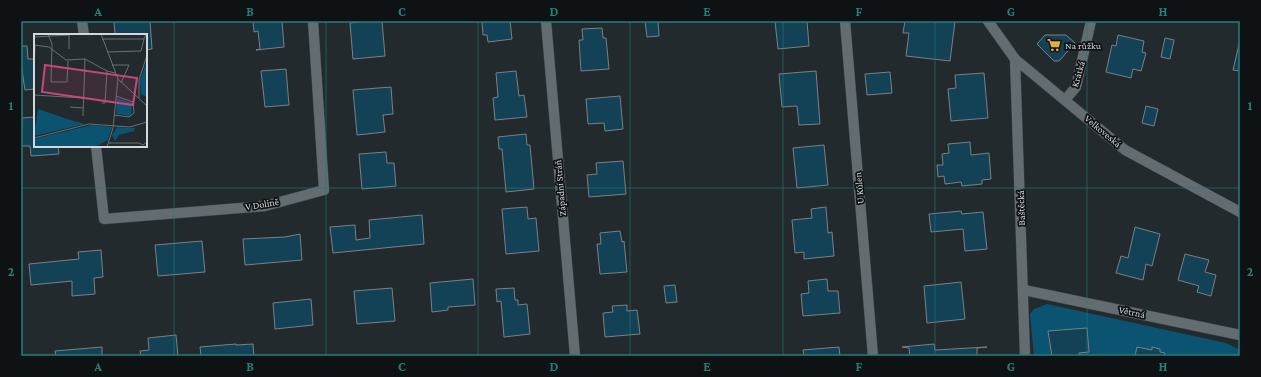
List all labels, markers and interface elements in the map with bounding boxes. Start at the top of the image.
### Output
text: A [93,4,102,19]
text: B [246,4,254,19]
text: C [398,4,406,19]
text: D [550,4,559,19]
text: E [703,4,711,19]
text: F [856,4,863,19]
text: G [1007,4,1015,19]
text: H [1159,4,1168,19]
inset map [34,34,147,147]
supermarket icon: Na růžku [1046,37,1062,53]
place label: Na růžku [1065,40,1102,51]
street label: Krátká [1069,59,1087,88]
text: 1 [9,98,14,113]
text: 1 [1248,98,1253,113]
street label: Velkoveská [1083,113,1124,150]
street label: Západní Stráň [552,159,568,216]
street label: U Kůlen [852,171,866,204]
street label: Baštěcká [1015,190,1027,226]
street label: V Dolině [244,196,280,212]
text: 2 [8,264,15,279]
text: 2 [1247,264,1254,279]
street label: Větrná [1118,304,1146,320]
text: A [93,359,102,374]
text: B [246,359,254,374]
text: C [398,359,406,374]
text: D [550,359,559,374]
text: E [703,359,711,374]
text: F [856,359,863,374]
text: G [1007,359,1015,374]
text: H [1159,359,1168,374]

